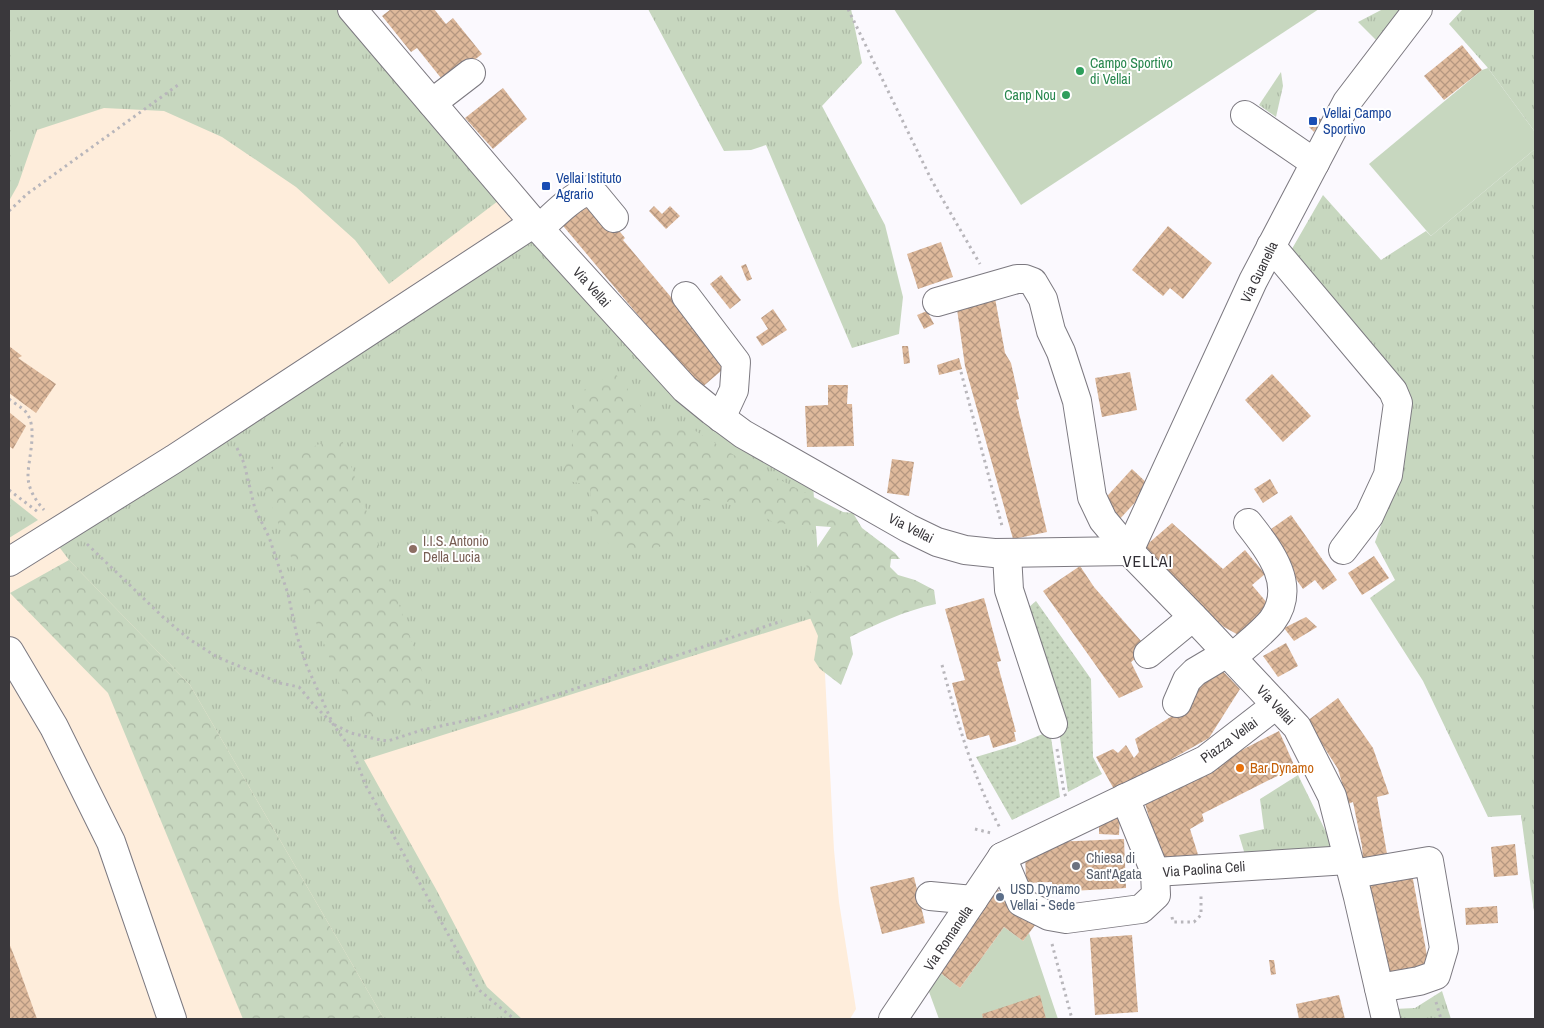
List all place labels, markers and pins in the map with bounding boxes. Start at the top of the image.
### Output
place label: Campo Sportivo di Vellai [1090,54,1173,88]
marker: Campo Sportivo di Vellai [1074,65,1086,77]
place label: Canp Nou [1004,86,1056,104]
marker: Canp Nou [1060,89,1072,101]
place label: Vellai Campo Sportivo [1323,104,1391,138]
marker: Vellai Campo Sportivo [1307,115,1319,127]
place label: Vellai Istituto Agrario [555,169,622,203]
marker: Vellai Istituto Agrario [540,180,552,192]
place label: I.I.S. Antonio Della Lucia [423,532,489,566]
marker: I.I.S. Antonio Della Lucia [407,543,419,555]
place label: Bar Dynamo [1250,759,1314,777]
marker: Bar Dynamo [1234,762,1246,774]
place label: Chiesa di Sant'Agata [1086,849,1142,883]
marker: Chiesa di Sant'Agata [1070,860,1082,872]
place label: USD Dynamo Vellai - Sede [1010,880,1080,914]
marker: USD Dynamo Vellai - Sede [994,891,1006,903]

